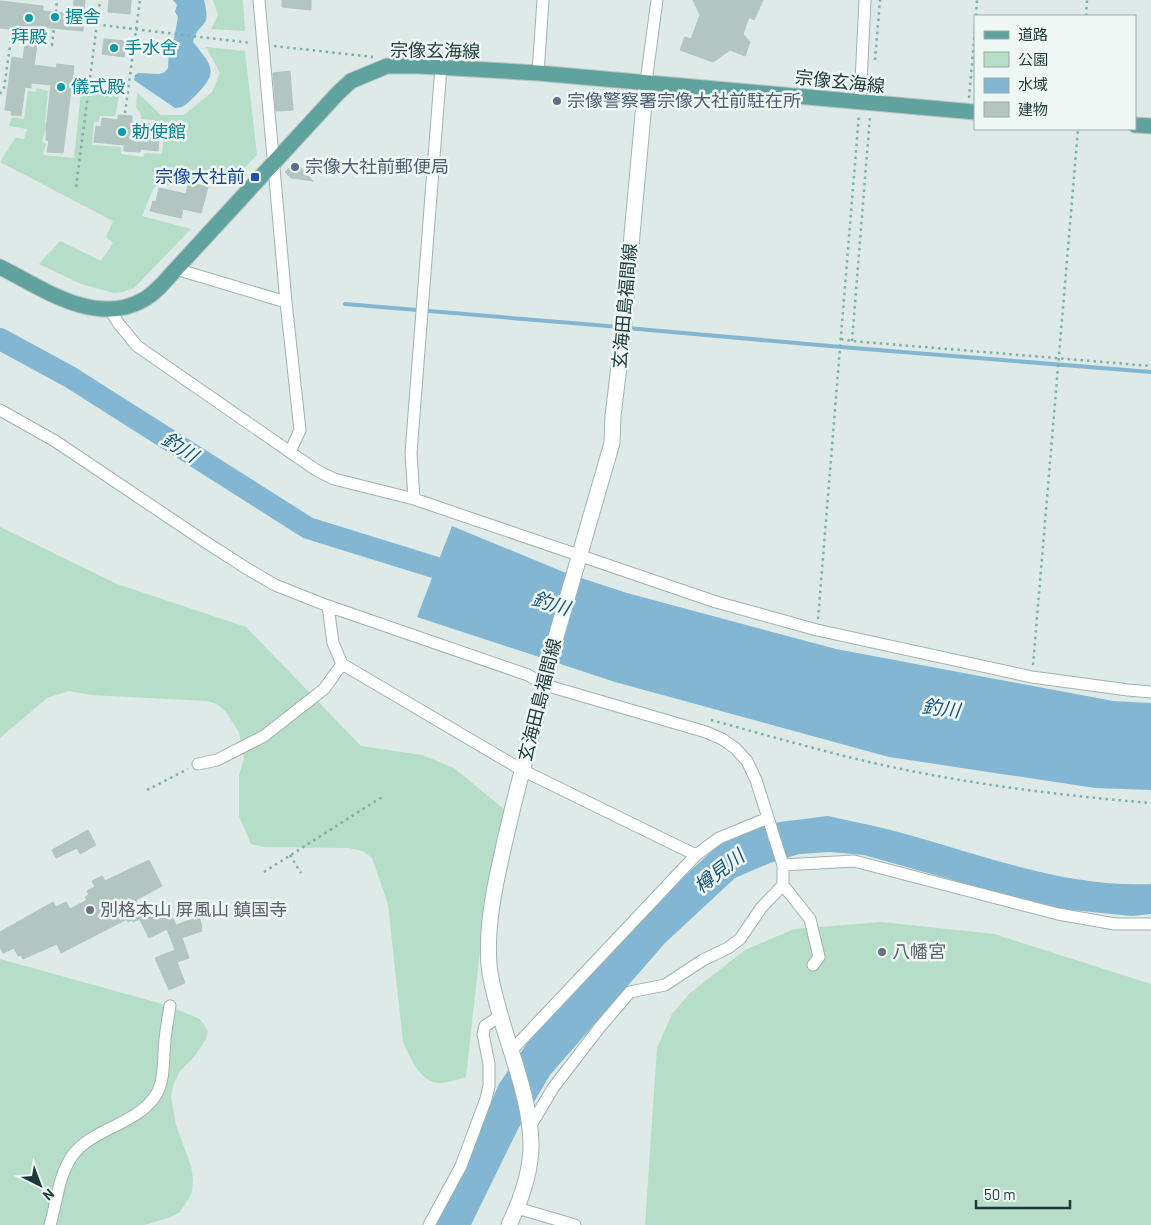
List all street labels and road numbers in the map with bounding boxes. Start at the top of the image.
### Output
street label: 宗像玄海線 [390,38,480,62]
street label: 宗像玄海線 [794,65,886,97]
street label: 玄海田島福間線 [608,242,640,370]
street label: 玄海田島福間線 [513,636,565,764]

